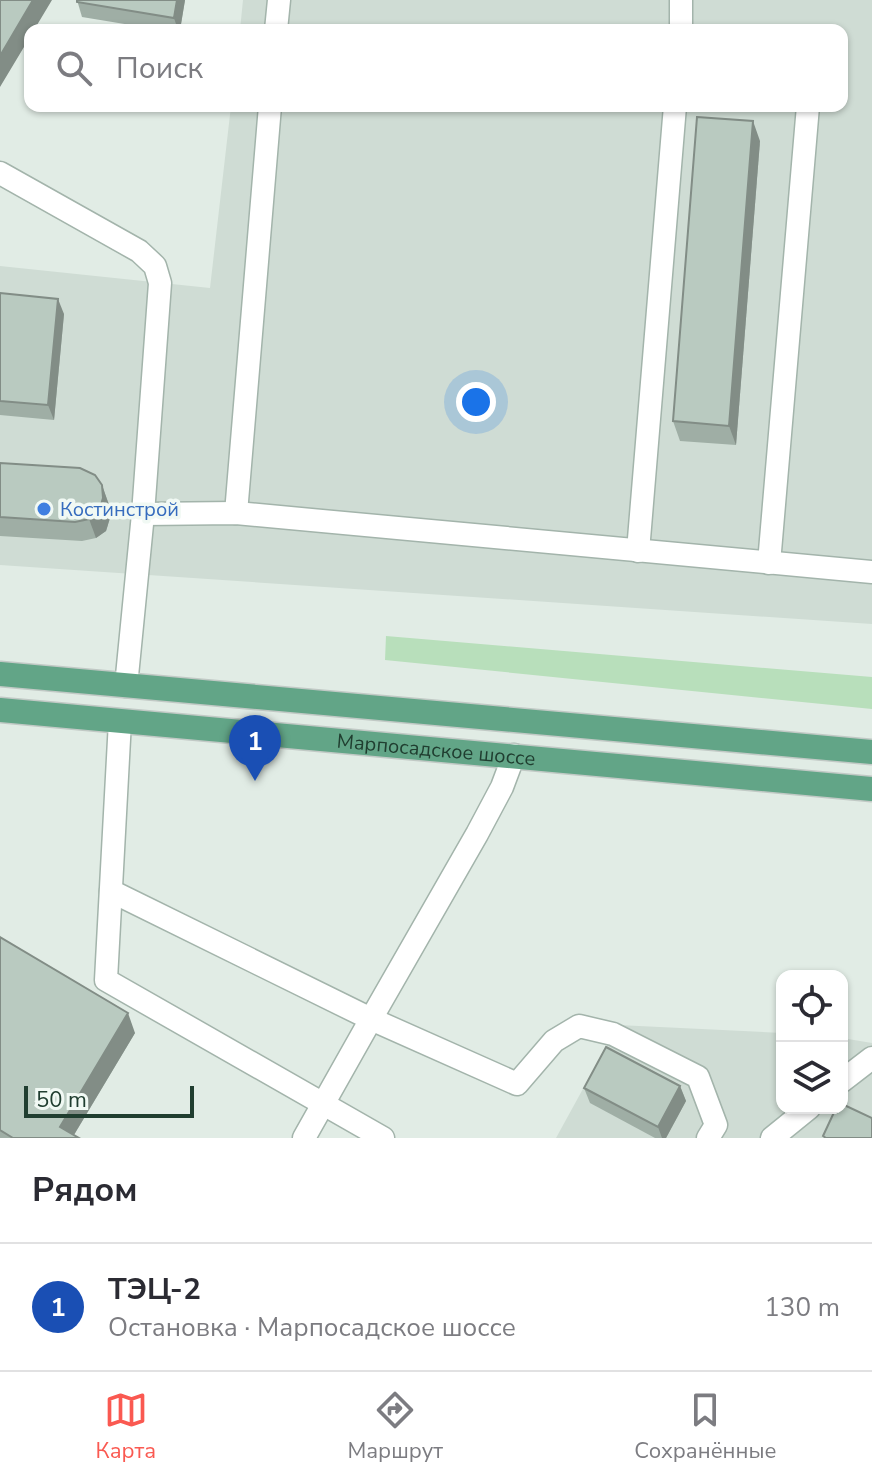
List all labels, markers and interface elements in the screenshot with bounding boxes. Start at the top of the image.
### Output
search box [24,24,848,112]
icon: search [52,46,96,90]
text: Поиск [116,48,203,89]
your location [456,382,496,422]
place label: Костинстрой [60,496,179,523]
marker: Костинстрой [35,500,53,518]
pin: 1 [229,715,281,781]
street label: Марпосадское шоссе [336,727,537,772]
map controls [776,970,848,1114]
button: locate [776,970,848,1042]
button: layers [776,1042,848,1114]
scale bar [24,1082,194,1118]
text: 50 m [36,1085,87,1115]
text: Рядом [32,1167,138,1213]
text: ТЭЦ-2 [108,1269,201,1310]
text: 1 [50,1290,66,1325]
text: 130 m [764,1290,840,1325]
text: Остановка · Марпосадское шоссе [108,1310,516,1345]
tab: Карта [96,1388,156,1466]
tab: Маршрут [347,1388,443,1466]
tab: Сохранённые [634,1388,776,1466]

